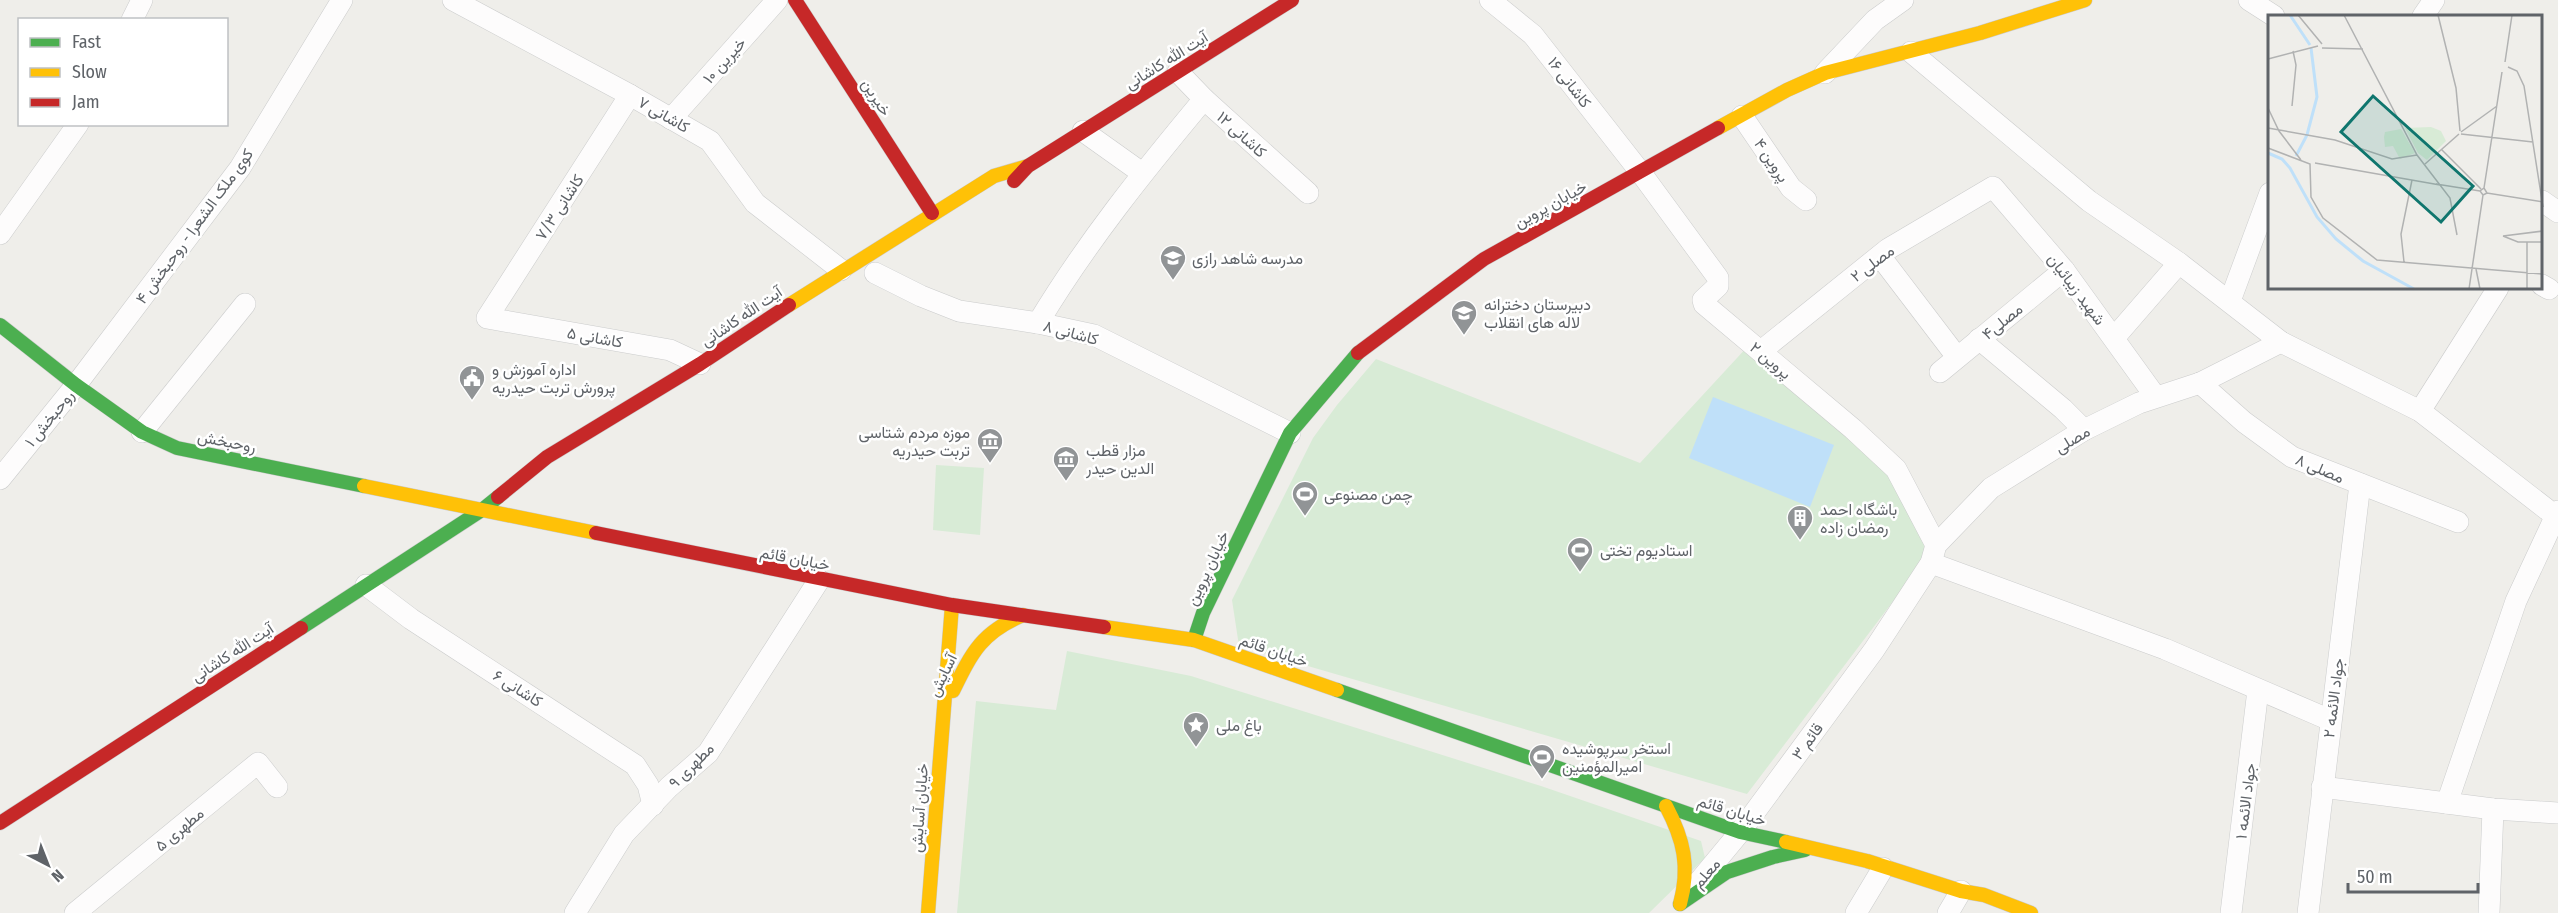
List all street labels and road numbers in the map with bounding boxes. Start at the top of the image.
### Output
street label: آیت الله کاشانی [1121,27,1213,94]
street label: خیرین ۱۰ [699,33,751,88]
street label: کاشانی ۱۶ [1543,53,1595,112]
street label: خیرین [857,75,896,120]
street label: کاشانی ۷ [634,92,693,138]
street label: کاشانی ۱۲ [1212,107,1270,162]
street label: پروین ۴ [1748,135,1793,187]
street label: کوی ملک الشعرا - روحبخش ۴ [132,145,258,308]
street label: کاشانی ۷/۳ [531,171,588,244]
street label: خیابان پروین [1511,177,1591,234]
street label: مصلی ۲ [1847,241,1899,287]
street label: شهید زیبائیان [2043,250,2110,329]
street label: آیت الله کاشانی [697,281,787,351]
street label: مصلی۴ [1978,299,2027,344]
street label: کاشانی ۸ [1041,316,1100,350]
street label: کاشانی ۵ [565,323,624,353]
street label: پروین ۲ [1745,338,1795,385]
street label: روحبخش ۱ [21,386,79,451]
street label: مصلی [2051,422,2094,458]
street label: روحبخش [196,427,258,457]
street label: مصلی ۸ [2292,450,2347,488]
street label: خیابان پروین [1182,528,1235,609]
street label: خیابان قائم [758,542,832,576]
street label: آیت الله کاشانی [188,618,279,687]
street label: خیابان قائم [1237,630,1311,672]
street label: آسایش [924,650,962,700]
street label: جواد الائمه ۲ [2319,657,2349,739]
street label: کاشانی ۶ [489,666,546,712]
street label: قائم ۳ [1788,719,1828,764]
street label: مطهری ۹ [665,739,719,793]
street label: خیابان آسایش [907,762,933,853]
street label: جواد الائمه ۱ [2231,762,2261,840]
street label: خیابان قائم [1695,791,1769,831]
street label: مطهری ۵ [151,803,208,856]
street label: معلم [1689,855,1725,893]

